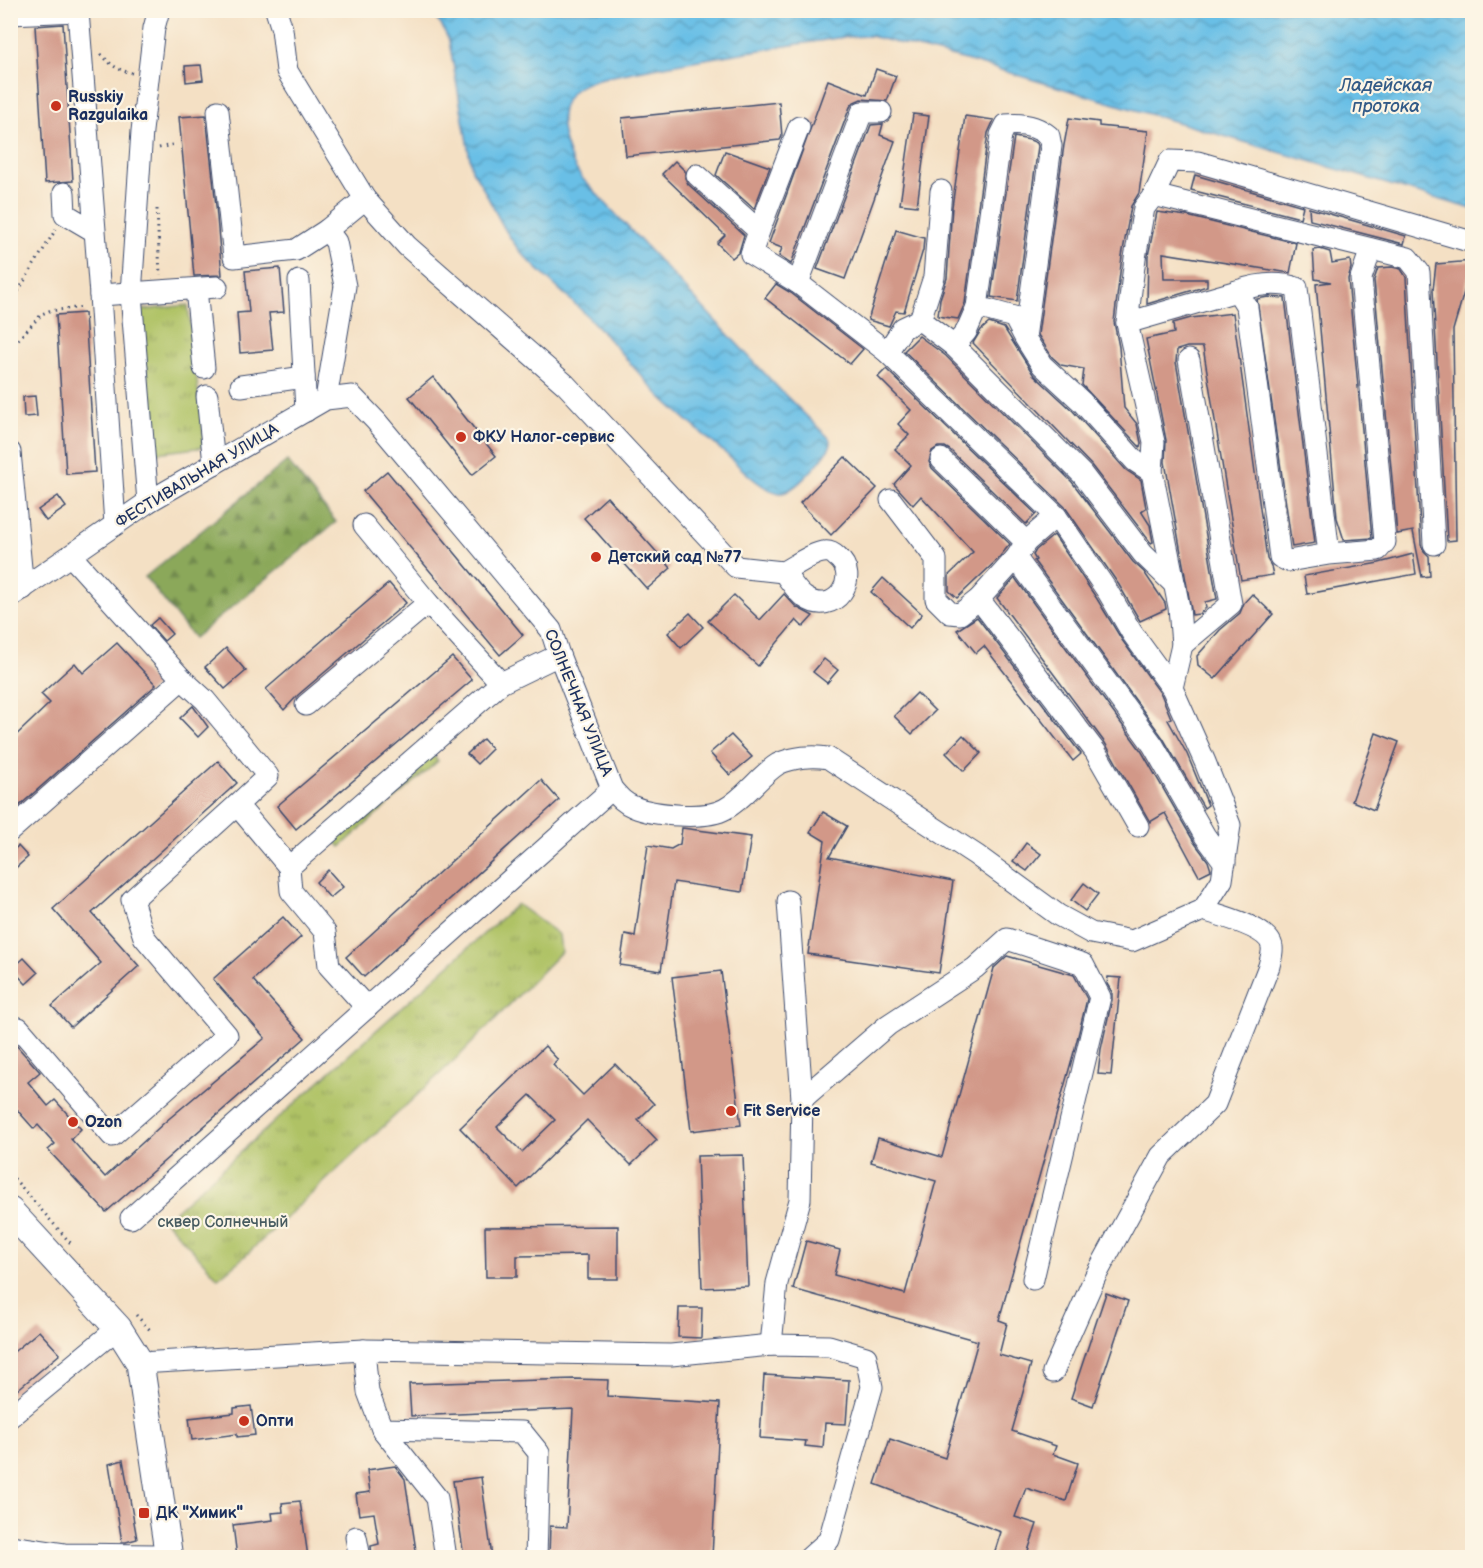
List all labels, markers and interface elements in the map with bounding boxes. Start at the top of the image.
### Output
water label: Ладейская протока [1339,75,1432,117]
place label: Russkiy Razgulaika [68,88,148,125]
marker: Russkiy Razgulaika [49,99,63,113]
street label: ФЕСТИВАЛЬНАЯ УЛИЦА [112,420,282,532]
place label: ФКУ Налог-сервис [473,428,615,447]
marker: ФКУ Налог-сервис [454,430,468,444]
place label: Детский сад №77 [608,548,742,567]
marker: Детский сад №77 [589,550,603,564]
street label: СОЛНЕЧНАЯ УЛИЦА [540,627,616,779]
place label: Fit Service [743,1102,821,1121]
marker: Fit Service [724,1104,738,1118]
place label: Ozon [85,1113,122,1132]
marker: Ozon [66,1115,80,1129]
park label: сквер Солнечный [157,1213,289,1232]
place label: Опти [256,1412,294,1431]
marker: Опти [237,1414,251,1428]
place label: ДК "Химик" [156,1504,243,1523]
marker: ДК "Химик" [137,1506,151,1520]

